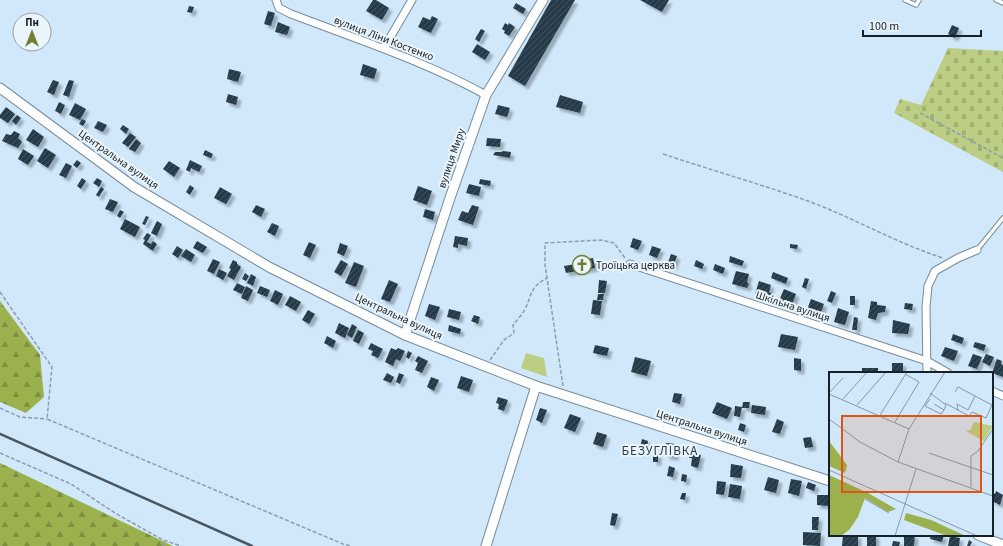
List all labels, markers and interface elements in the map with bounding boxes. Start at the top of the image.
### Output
north arrow [12,12,52,52]
scale bar [863,12,981,38]
street label: вулиця Ліни Костенко [332,13,436,64]
text: Пн [25,15,39,30]
text: 100 m [869,18,899,35]
street label: Центральна вулиця [76,126,162,193]
street label: вулиця Миру [434,126,469,190]
church icon: Троїцька церква [571,254,593,276]
place label: Троїцька церква [596,258,675,273]
street label: Шкільна вулиця [754,287,832,326]
street label: Центральна вулиця [353,290,445,343]
inset map [829,372,993,536]
street label: Центральна вулиця [654,406,749,449]
district label: БЕЗУГЛІВКА [622,442,698,460]

